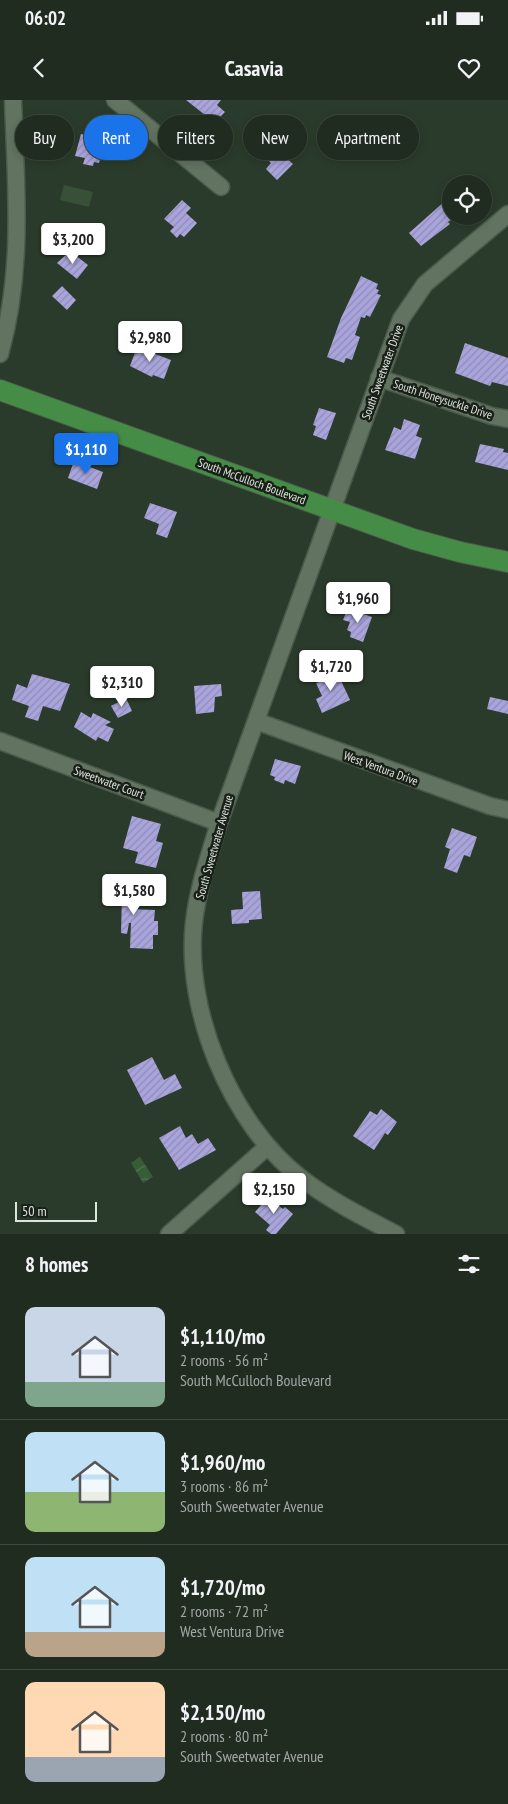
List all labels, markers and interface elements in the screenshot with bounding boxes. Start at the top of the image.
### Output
text: 06:02 [25,6,66,30]
icon: back [25,54,53,82]
text: Casavia [225,54,283,82]
icon: heart [455,54,483,82]
chip: Buy [15,115,74,160]
chip: Rent [84,115,148,160]
chip: Filters [158,115,233,160]
chip: New [243,115,307,160]
chip: Apartment [317,115,419,160]
map controls [442,175,492,225]
button: locate [442,175,492,225]
pin: $3,200 [32,222,114,265]
text: $3,200 [52,229,94,249]
pin: $2,980 [109,320,191,363]
street label: South Sweetwater Drive [358,323,406,421]
text: $2,980 [129,327,171,347]
street label: South Honeysuckle Drive [392,376,494,422]
pin: $1,110 [45,432,127,475]
text: $1,110 [65,439,107,459]
street label: South McCulloch Boulevard [196,455,308,507]
pin: $1,960 [317,582,399,624]
text: $1,960 [337,588,379,608]
pin: $1,720 [290,650,372,692]
text: $1,720 [310,656,352,676]
pin: $2,310 [81,666,163,708]
text: $2,310 [101,672,143,692]
street label: West Ventura Drive [342,748,420,788]
street label: Sweetwater Court [72,762,147,802]
street label: South Sweetwater Avenue [192,793,236,901]
pin: $1,580 [93,874,175,916]
text: $1,580 [113,880,155,900]
pin: $2,150 [233,1172,315,1215]
text: $2,150 [253,1179,295,1199]
scale bar [15,1199,98,1222]
text: 50 m [22,1202,47,1220]
icon: filters [455,1250,483,1278]
text: 8 homes [25,1251,88,1278]
text: $1,110/mo [180,1323,265,1350]
icon: home [65,1327,125,1387]
text: 2 rooms · 56 m² [180,1350,268,1370]
text: South McCulloch Boulevard [180,1370,331,1390]
text: $1,960/mo [180,1449,265,1476]
icon: home [65,1452,125,1512]
text: 3 rooms · 86 m² [180,1476,268,1496]
text: South Sweetwater Avenue [180,1496,324,1516]
text: $1,720/mo [180,1574,265,1601]
icon: home [65,1577,125,1637]
text: 2 rooms · 72 m² [180,1601,268,1621]
text: West Ventura Drive [180,1621,284,1641]
text: $2,150/mo [180,1699,265,1726]
icon: home [65,1702,125,1762]
text: 2 rooms · 80 m² [180,1726,268,1746]
text: South Sweetwater Avenue [180,1746,324,1766]

